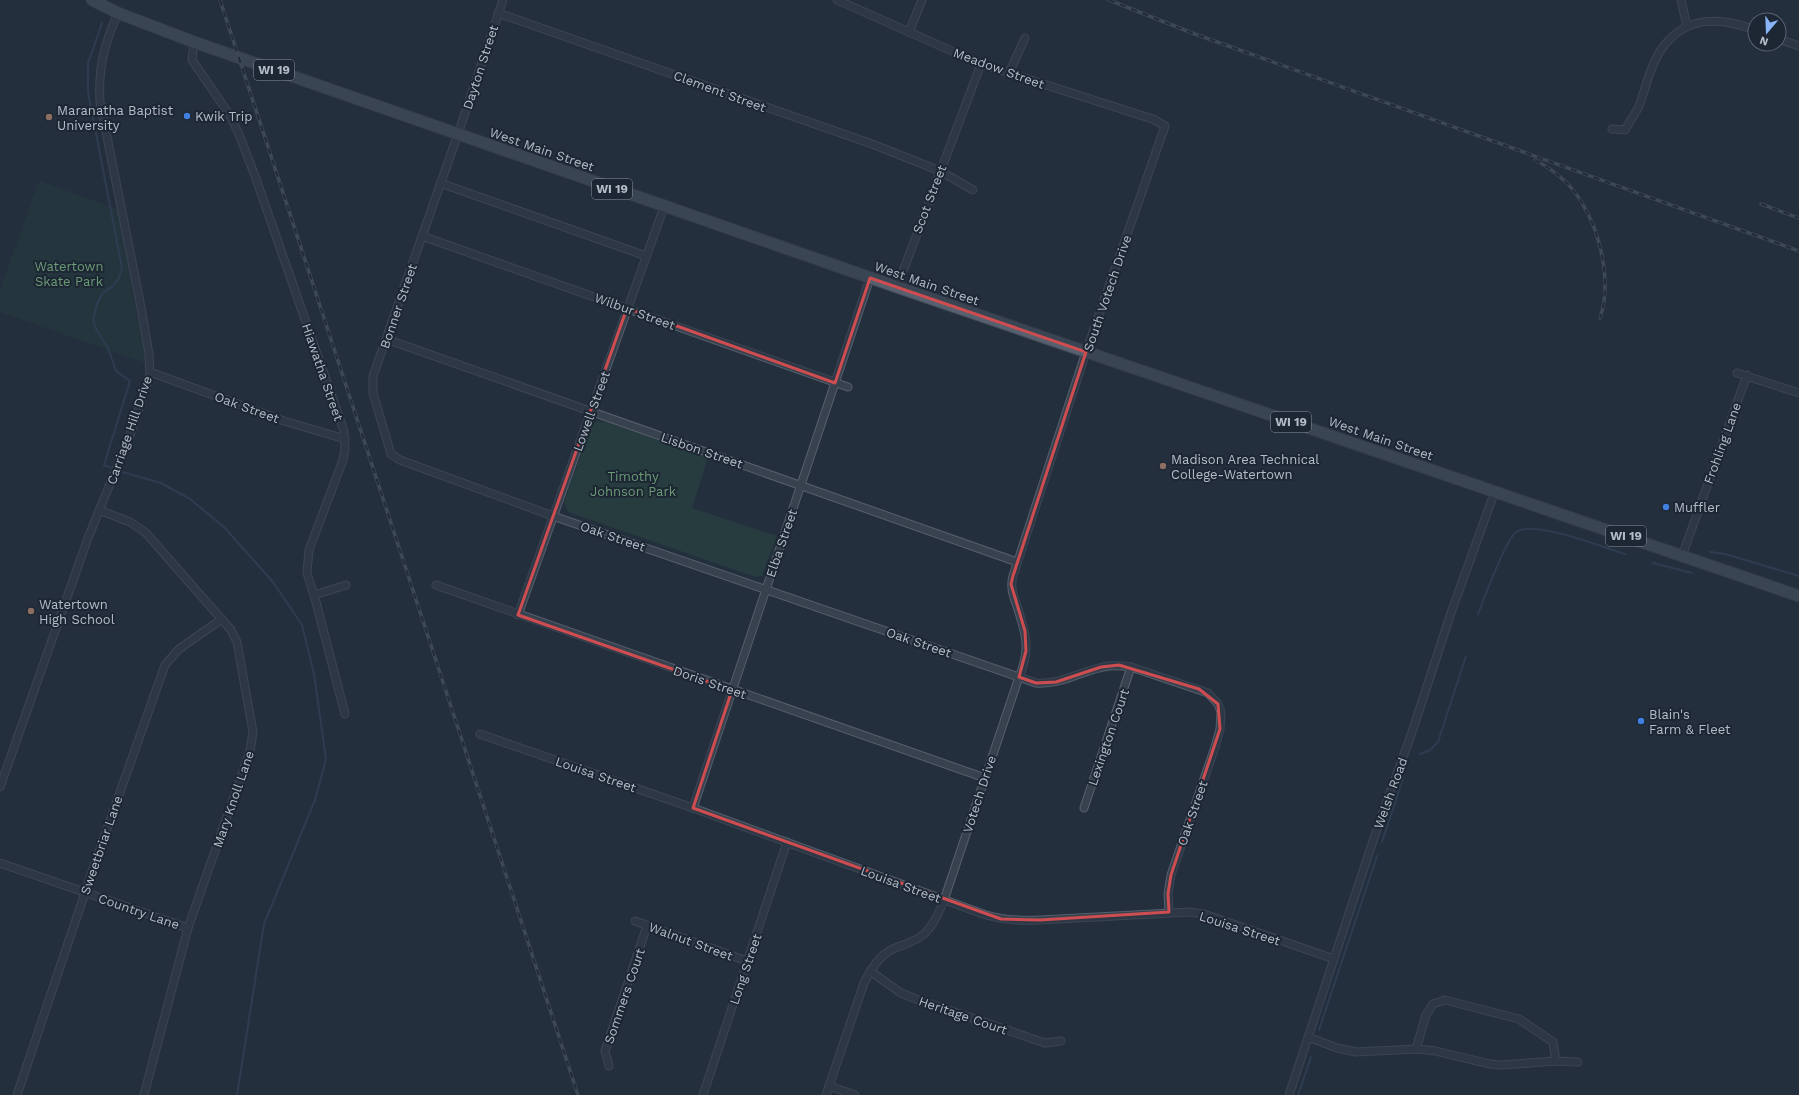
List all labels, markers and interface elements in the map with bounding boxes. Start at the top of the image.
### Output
north arrow [1747,12,1787,52]
street label: Dayton Street [460,23,501,111]
text: N [1758,34,1770,48]
street label: Meadow Street [951,45,1047,92]
road number: WI 19 [254,60,294,80]
street label: Clement Street [672,68,769,115]
place label: Maranatha Baptist University [57,103,174,133]
place label: Kwik Trip [195,109,252,124]
marker: Kwik Trip [182,111,192,121]
marker: Maranatha Baptist University [44,112,54,122]
street label: West Main Street [488,125,597,175]
street label: Scot Street [910,162,950,236]
road number: WI 19 [592,179,632,199]
street label: South Votech Drive [1080,233,1134,353]
park label: Watertown Skate Park [35,259,104,289]
street label: West Main Street [873,259,982,309]
street label: Bonner Street [377,261,420,350]
street label: Wilbur Street [592,290,678,333]
street label: Hiawatha Street [299,321,346,423]
street label: Lowell Street [570,368,613,453]
street label: Carriage Hill Drive [104,374,155,486]
street label: Oak Street [212,389,282,426]
street label: Frohling Lane [1701,400,1744,486]
road number: WI 19 [1271,412,1311,432]
street label: West Main Street [1327,414,1436,464]
street label: Lisbon Street [659,429,745,472]
place label: Madison Area Technical College-Watertown [1171,452,1319,482]
marker: Madison Area Technical College-Watertown [1158,461,1168,471]
park label: Timothy Johnson Park [590,469,677,499]
place label: Muffler [1674,500,1720,515]
marker: Muffler [1661,502,1671,512]
street label: Elba Street [763,507,800,579]
street label: Oak Street [578,518,648,555]
road number: WI 19 [1606,526,1646,546]
place label: Watertown High School [39,597,115,627]
marker: Watertown High School [26,606,36,616]
street label: Oak Street [884,624,954,661]
street label: Doris Street [671,663,749,702]
street label: Lexington Court [1085,686,1132,787]
place label: Blain's Farm & Fleet [1649,707,1731,737]
marker: Blain's Farm & Fleet [1636,716,1646,726]
street label: Mary Knoll Lane [210,749,257,850]
street label: Louisa Street [554,754,639,795]
street label: Votech Drive [960,754,999,835]
street label: Welsh Road [1371,756,1410,831]
street label: Oak Street [1174,778,1211,848]
street label: Sweetbriar Lane [78,794,125,897]
street label: Louisa Street [859,863,944,906]
street label: Country Lane [96,891,181,932]
street label: Louisa Street [1197,908,1283,949]
street label: Walnut Street [647,919,735,964]
street label: Long Street [726,931,765,1007]
street label: Sommers Court [601,946,648,1046]
street label: Heritage Court [917,993,1010,1038]

